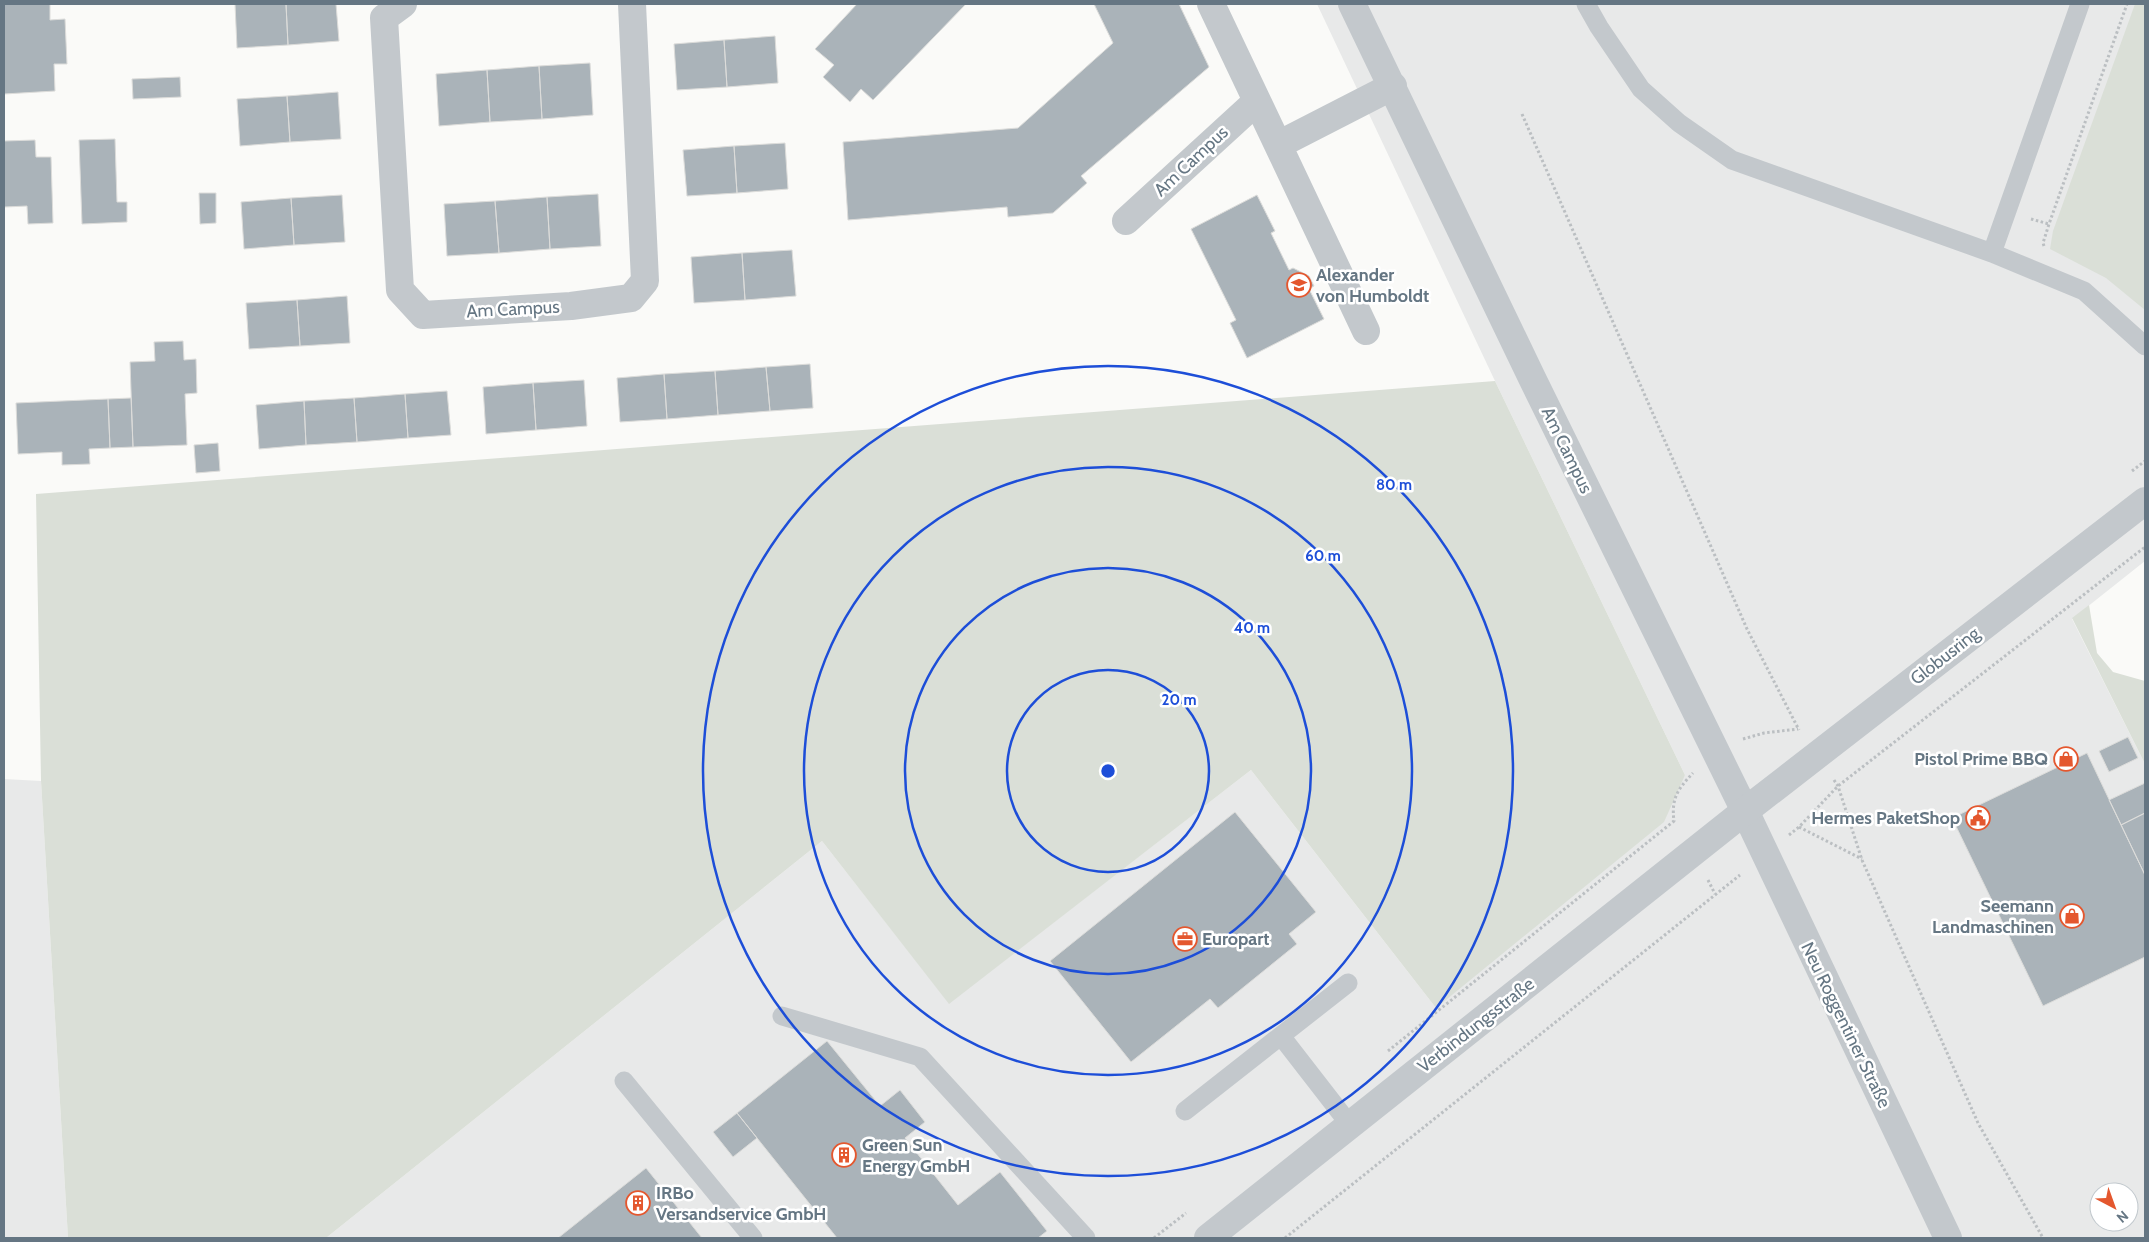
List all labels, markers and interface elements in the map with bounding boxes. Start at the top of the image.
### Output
street label: Am Campus [1149,121,1233,201]
place label: Alexander von Humboldt [1316,264,1429,307]
school or university icon: Alexander von Humboldt [1286,272,1312,298]
street label: Am Campus [466,296,560,322]
street label: Am Campus [1537,403,1597,497]
text: 80 m [1376,476,1412,494]
text: 60 m [1305,547,1341,565]
text: 40 m [1234,619,1270,637]
street label: Globusring [1906,622,1985,690]
text: 20 m [1162,691,1196,709]
shop icon: Pistol Prime BBQ [2053,746,2079,772]
place label: Pistol Prime BBQ [1914,748,2048,770]
centre of rings [1099,762,1117,780]
public building icon: Hermes PaketShop [1965,805,1991,831]
place label: Hermes PaketShop [1811,807,1960,829]
place label: Seemann Landmaschinen [1932,895,2054,938]
shop icon: Seemann Landmaschinen [2059,903,2085,929]
office icon: Europart [1172,926,1198,952]
place label: Europart [1202,928,1269,950]
street label: Neu Roggentiner Straße [1796,939,1896,1111]
street label: Verbindungsstraße [1413,973,1539,1077]
place label: Green Sun Energy GmbH [862,1134,971,1177]
building icon: Green Sun Energy GmbH [831,1142,857,1168]
place label: IRBo Versandservice GmbH [656,1182,826,1225]
north arrow [2089,1182,2139,1232]
building icon: IRBo Versandservice GmbH [625,1190,651,1216]
text: N [2113,1207,2132,1227]

